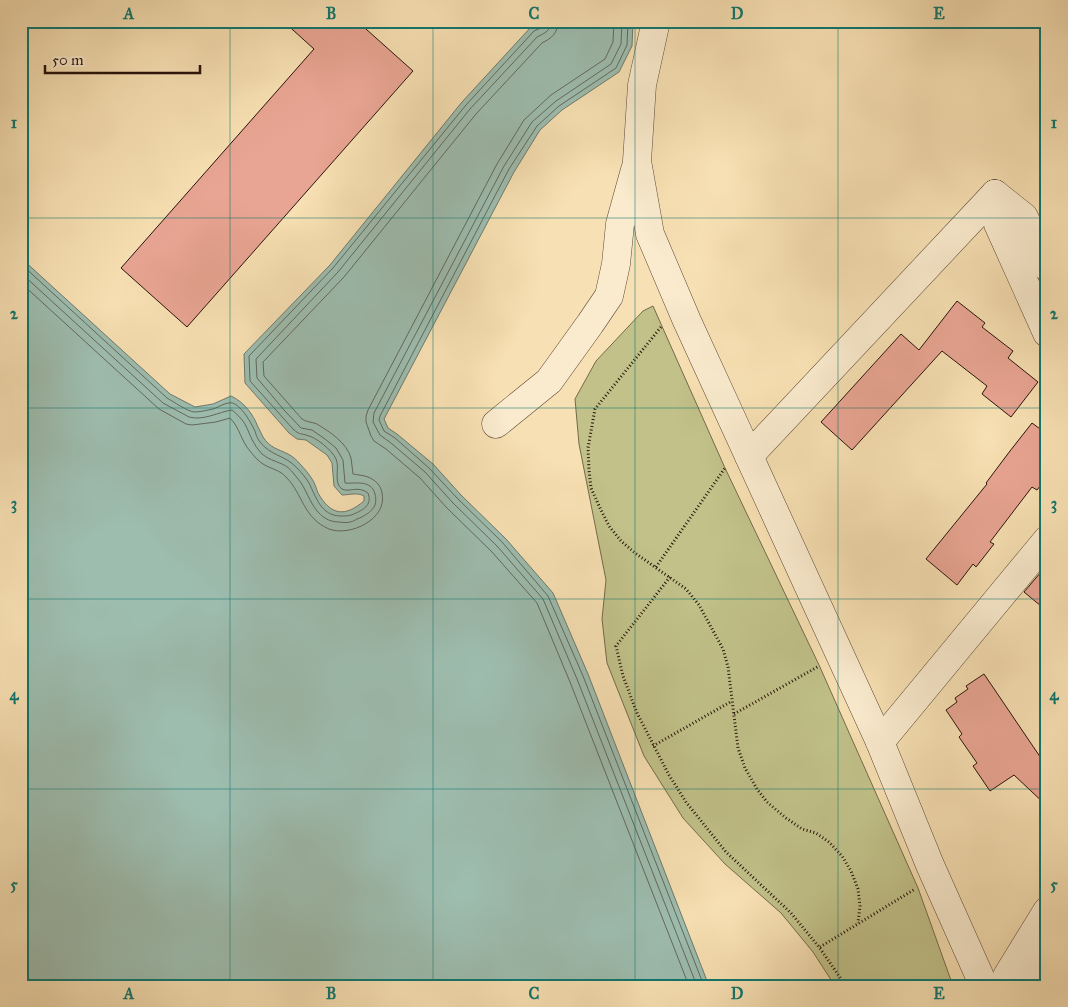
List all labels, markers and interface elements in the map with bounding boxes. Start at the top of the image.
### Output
text: A [123,4,135,23]
text: B [326,4,336,23]
text: C [529,4,540,23]
text: D [731,4,744,23]
text: E [933,4,945,23]
scale bar [45,42,200,74]
text: 50 m [52,51,84,69]
text: 1 [11,113,18,132]
text: 1 [1051,113,1058,132]
text: 2 [10,304,19,323]
text: 2 [1050,304,1059,323]
text: 3 [11,494,17,514]
text: 3 [1051,494,1057,514]
text: 4 [10,685,20,705]
text: 4 [1050,685,1060,705]
text: 5 [10,875,18,894]
text: 5 [1050,875,1058,894]
text: A [123,984,135,1003]
text: B [326,984,336,1003]
text: C [529,984,540,1003]
text: D [731,984,744,1003]
text: E [933,984,945,1003]

